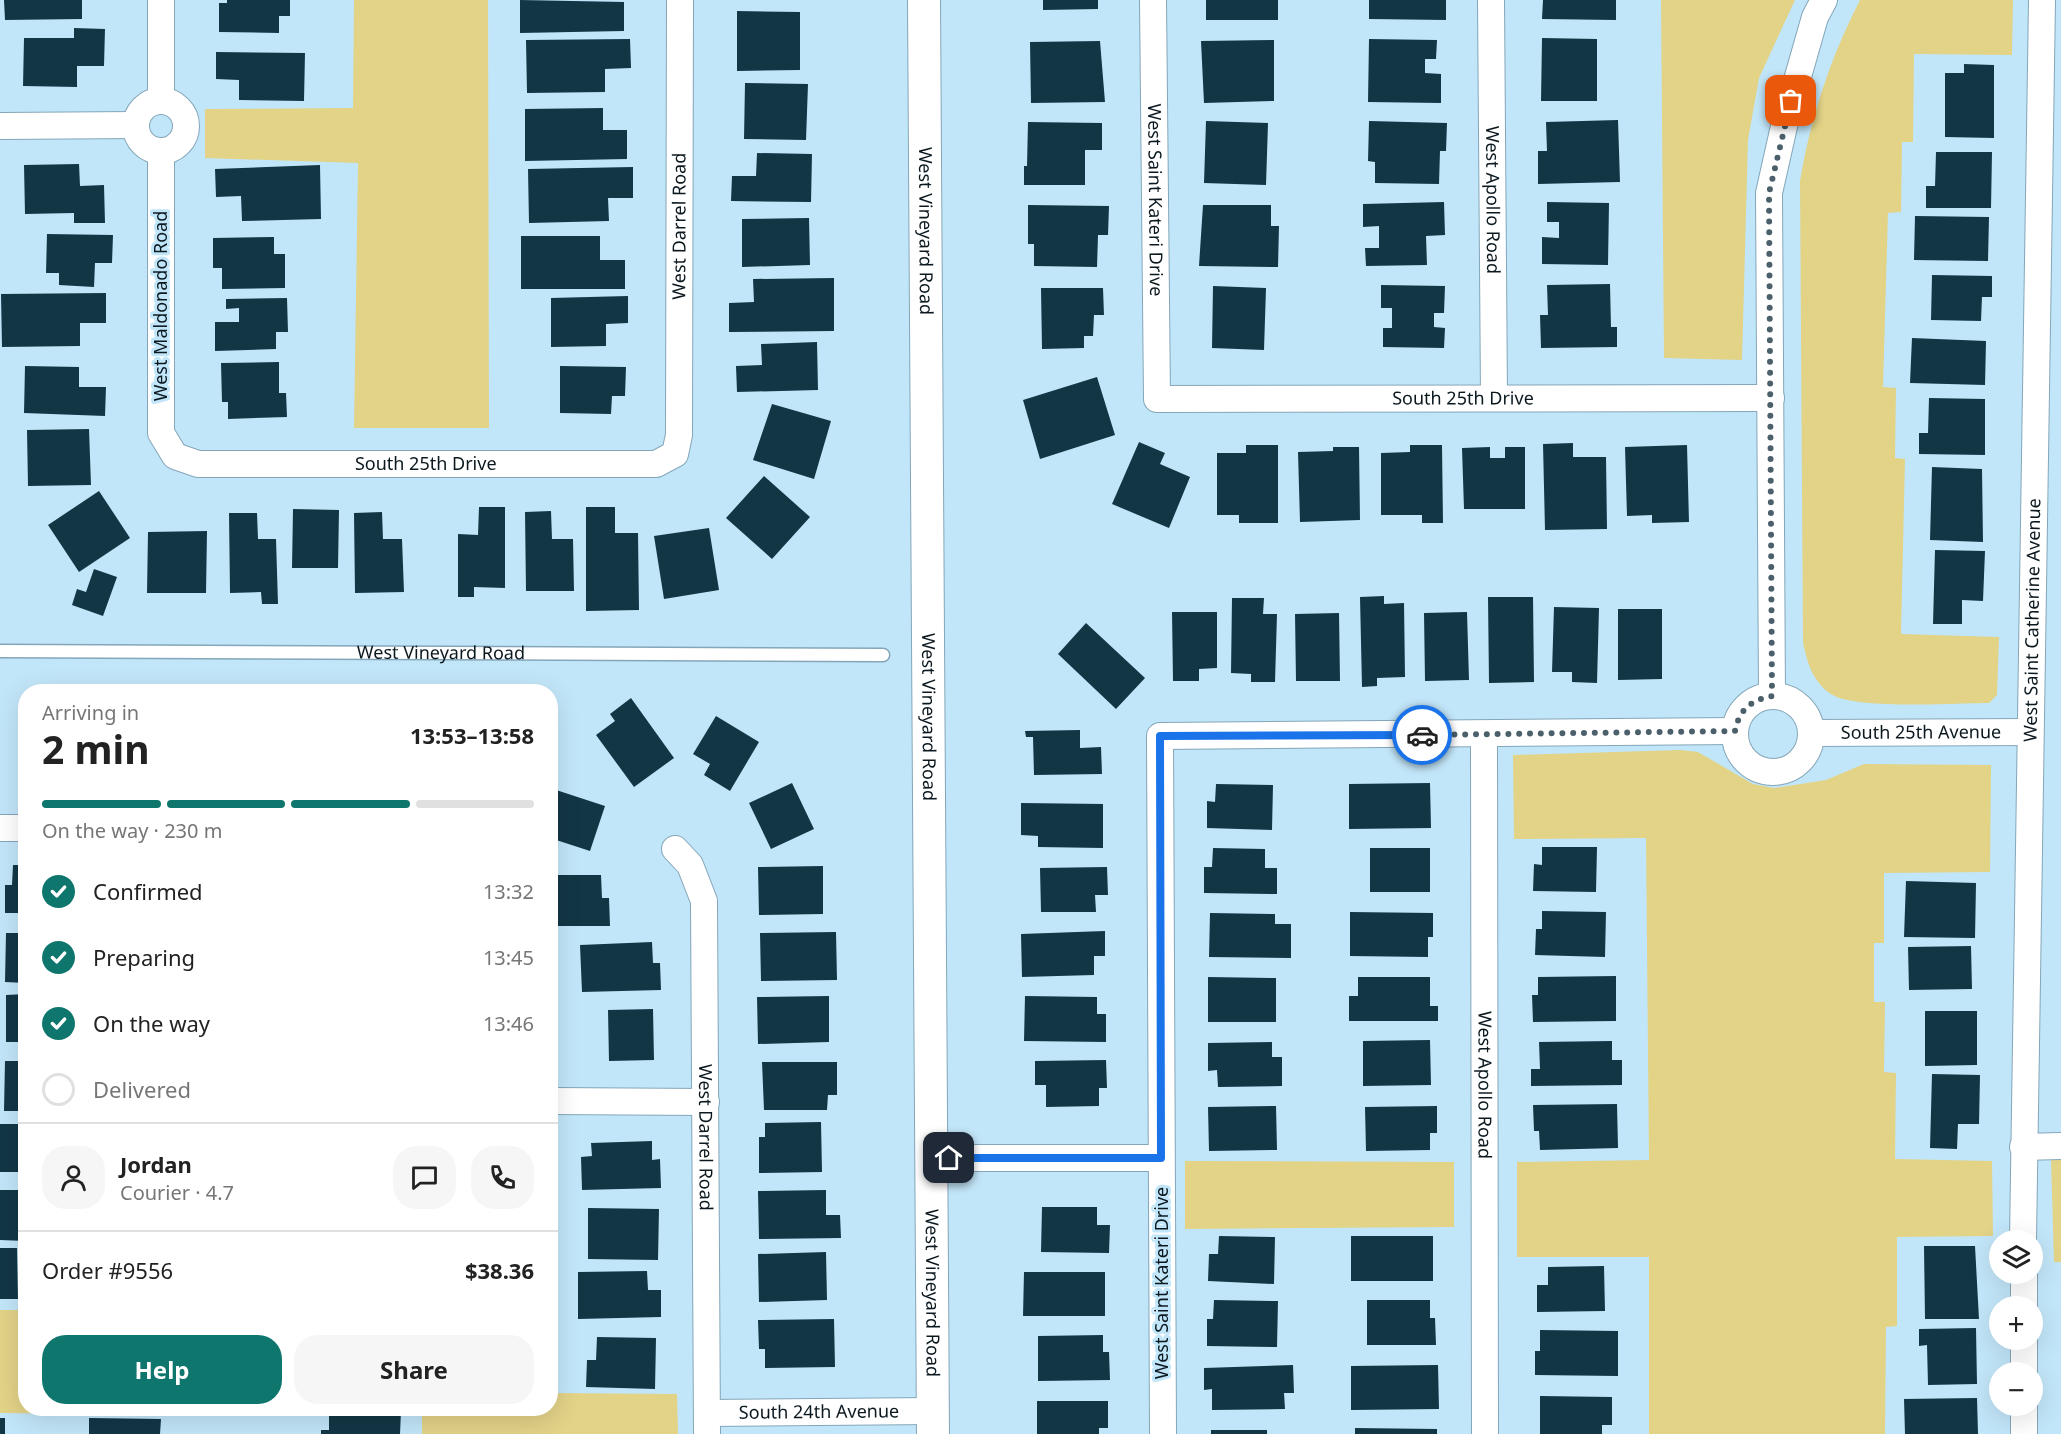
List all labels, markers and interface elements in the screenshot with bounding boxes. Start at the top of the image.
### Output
pin [1765,75,1816,126]
icon: bag [1774,84,1807,117]
street label: West Saint Kateri Drive [1143,104,1169,296]
street label: West Apollo Road [1481,126,1506,274]
street label: West Vineyard Road [914,147,939,315]
street label: West Darrel Road [666,153,691,300]
street label: West Maldonado Road [148,211,172,401]
street label: South 25th Drive [1392,385,1534,410]
street label: South 25th Drive [355,451,497,475]
street label: West Saint Catherine Avenue [2018,498,2045,742]
street label: West Vineyard Road [917,633,942,801]
street label: West Vineyard Road [357,640,525,664]
text: Arriving in [42,699,139,726]
courier [1392,705,1452,765]
icon: car [1406,719,1439,752]
street label: South 25th Avenue [1841,719,2001,744]
text: 13:53–13:58 [410,720,534,750]
text: 2 min [42,722,149,775]
text: On the way · 230 m [42,817,222,844]
icon: check [42,875,75,908]
text: Confirmed [93,876,203,906]
text: 13:32 [483,878,534,905]
icon: check [42,941,75,974]
text: Preparing [93,942,195,972]
text: 13:45 [483,944,534,971]
icon: check [42,1007,75,1040]
text: On the way [93,1008,210,1038]
text: 13:46 [483,1010,534,1037]
street label: West Apollo Road [1473,1011,1498,1159]
street label: West Darrel Road [694,1064,719,1211]
text: Delivered [93,1074,191,1104]
pin [923,1132,974,1183]
icon: home [932,1141,965,1174]
button: person [42,1146,105,1209]
button: chat [393,1146,456,1209]
button: phone [471,1146,534,1209]
text: Jordan [120,1149,192,1179]
text: Courier · 4.7 [120,1179,234,1206]
street label: West Saint Kateri Drive [1149,1187,1173,1379]
street label: West Vineyard Road [921,1209,946,1377]
map controls [1989,1230,2043,1416]
button: layers [1989,1230,2043,1284]
text: Order #9556 [42,1255,173,1285]
text: $38.36 [465,1255,534,1285]
button: + [1989,1296,2043,1350]
button: Help [42,1335,282,1404]
button: Share [294,1335,534,1404]
button: − [1989,1362,2043,1416]
street label: South 24th Avenue [739,1398,899,1424]

